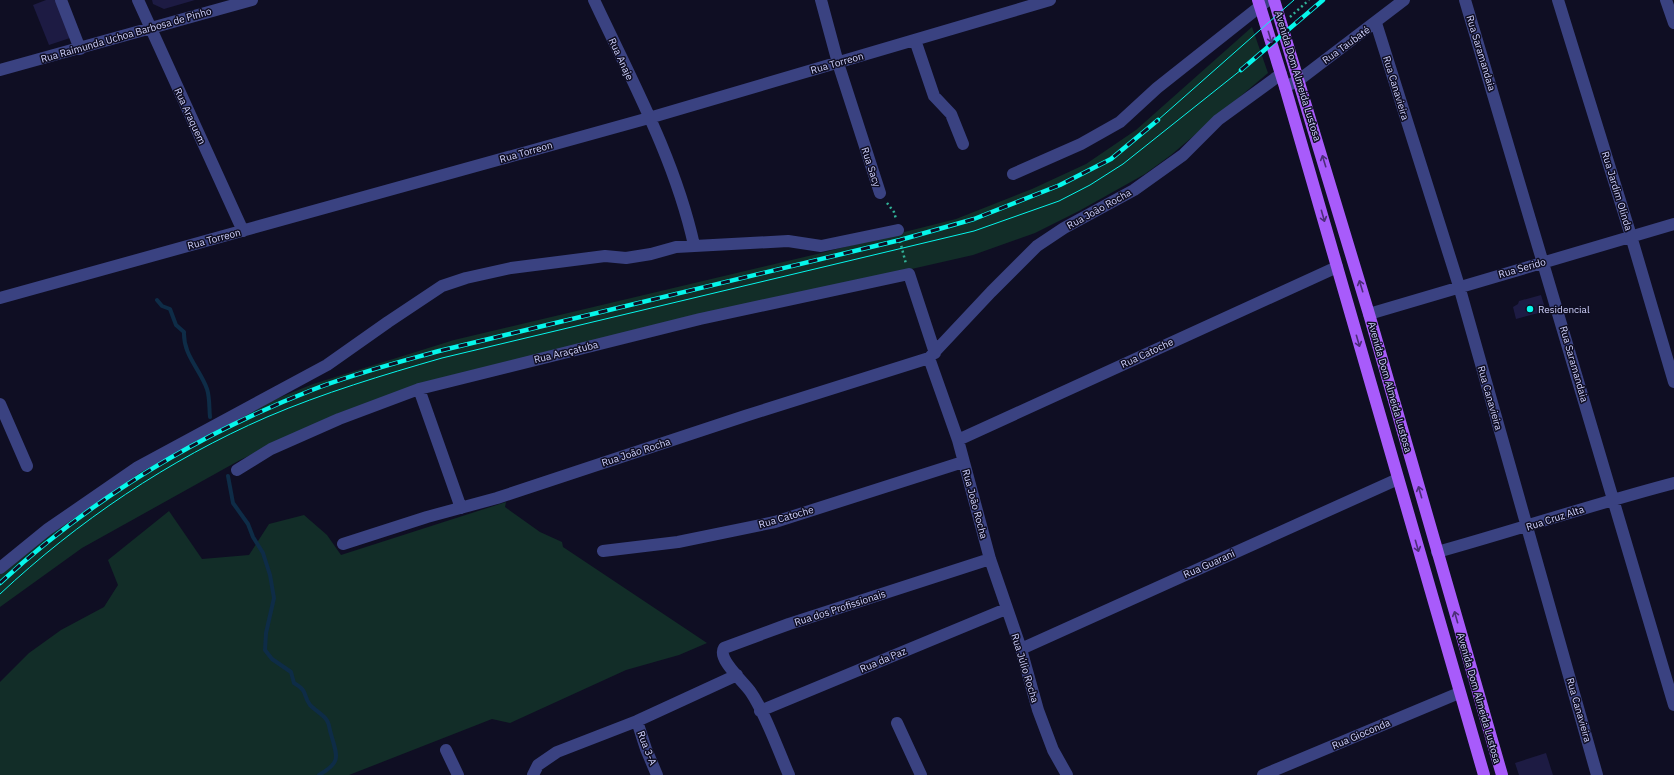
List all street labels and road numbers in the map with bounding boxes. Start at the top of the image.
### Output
street label: Rua Raimunda Uchoa Barbosa de Pinho [39,4,213,66]
street label: Avenida Dom Almeida Lustosa [1272,9,1324,143]
street label: Rua Saramandaia [1463,13,1499,93]
street label: Rua Taubaté [1320,23,1373,67]
street label: Rua Anaje [606,36,637,83]
street label: Rua Torreon [809,49,865,77]
street label: Rua Canavieira [1380,54,1412,122]
street label: Rua Araquem [171,86,209,146]
street label: Rua Torreon [498,138,554,166]
street label: Rua Sacy [858,146,884,188]
street label: Rua Jardim Olinda [1599,150,1635,233]
street label: Rua João Rocha [1064,186,1134,232]
street label: Rua Torreon [186,226,242,252]
street label: Rua Serido [1497,255,1548,281]
street label: Avenida Dom Almeida Lustosa [1365,320,1415,455]
street label: Rua Saramandaia [1557,324,1591,404]
street label: Rua Catoche [1119,335,1176,371]
street label: Rua Araçatuba [532,338,600,366]
street label: Rua Canavieira [1475,364,1506,432]
street label: Rua João Rocha [600,435,673,469]
street label: Rua João Rocha [959,468,991,541]
street label: Rua Cruz Alta [1524,502,1586,533]
street label: Rua Catoche [757,503,815,531]
street label: Rua Guarani [1181,547,1237,581]
street label: Rua dos Profissionais [793,587,887,629]
street label: Avenida Dom Almeida Lustosa [1454,631,1504,766]
street label: Rua Júlio Rocha [1008,632,1042,705]
street label: Rua da Paz [858,644,909,676]
street label: Rua Canavieira [1564,676,1595,744]
street label: Rua Gioconda [1330,716,1393,752]
street label: Rua 3-A [634,729,660,768]

